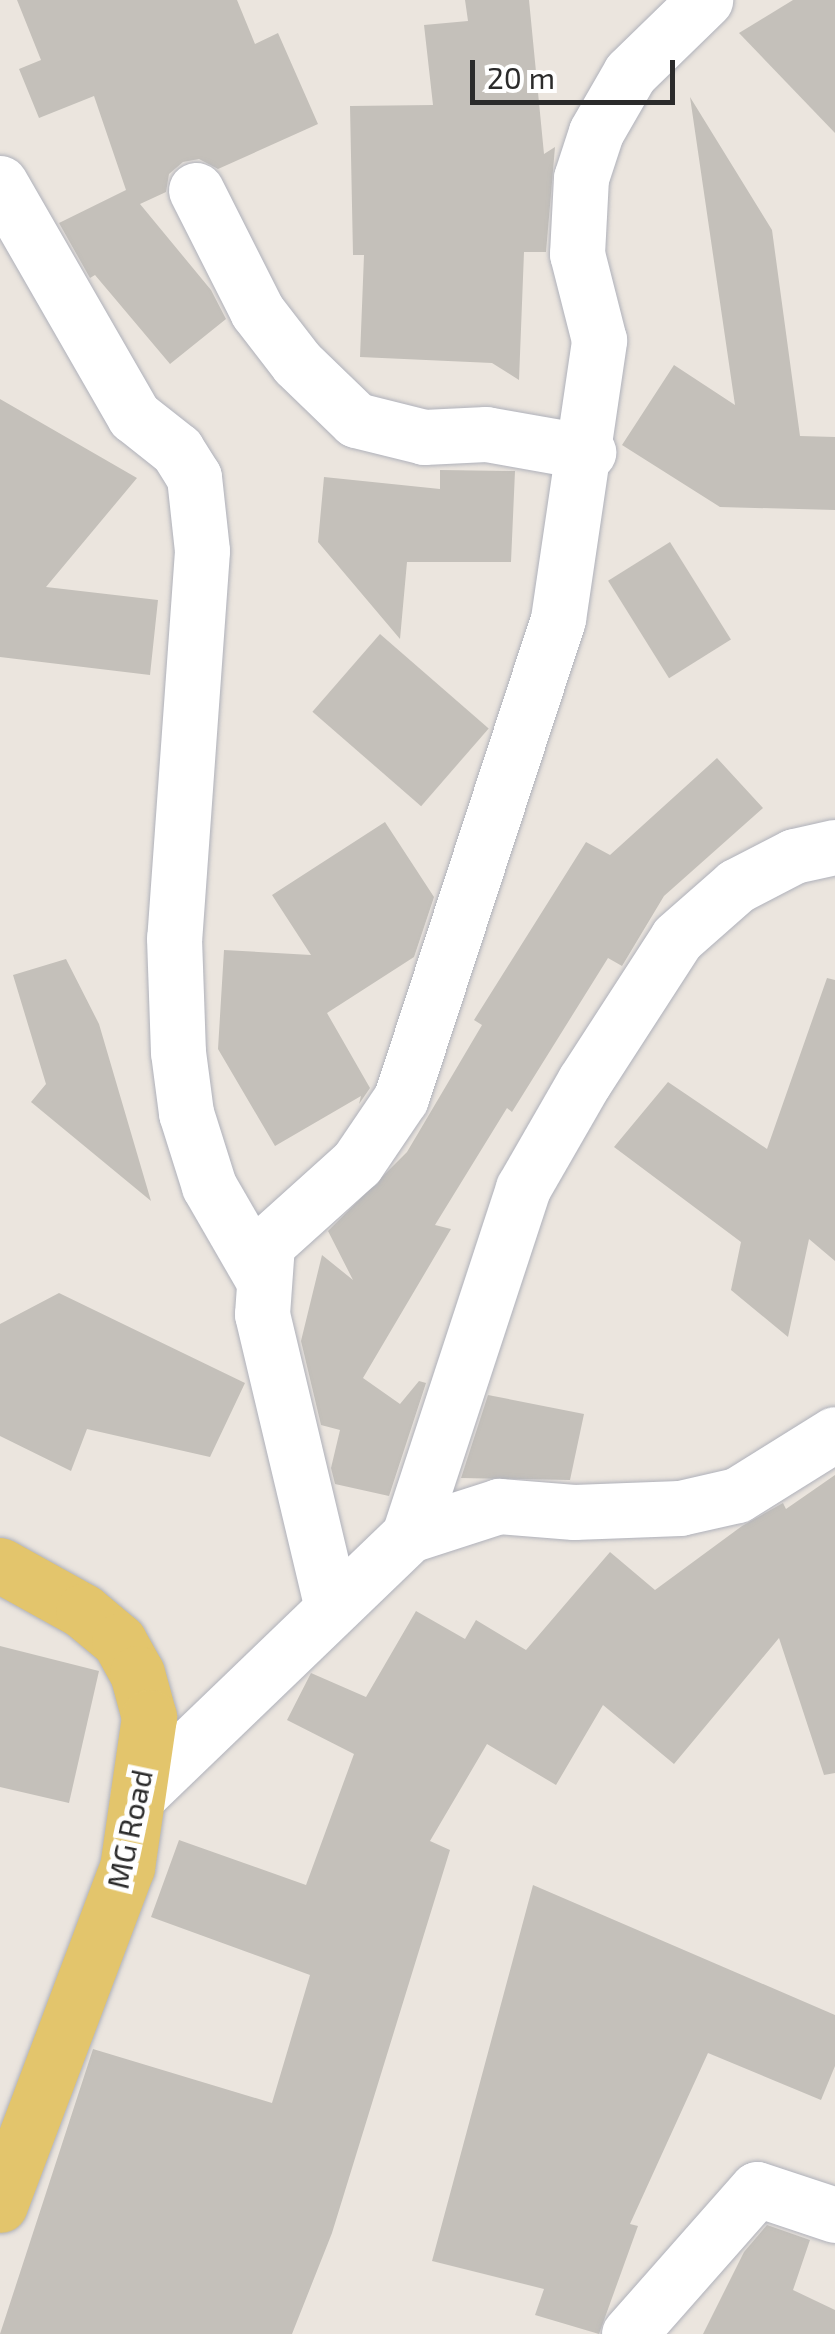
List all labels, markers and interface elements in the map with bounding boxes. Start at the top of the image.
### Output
scale bar [475,40,680,102]
text: 20 m [487,59,555,95]
street label: MG Road [99,1766,159,1892]

